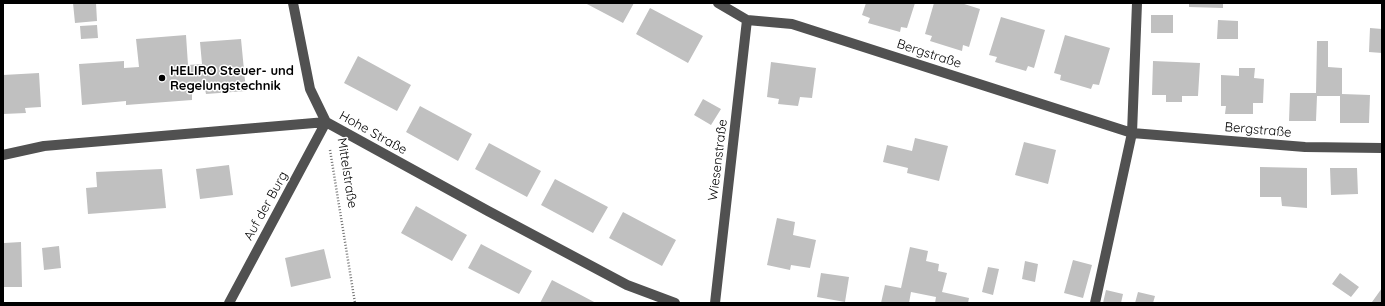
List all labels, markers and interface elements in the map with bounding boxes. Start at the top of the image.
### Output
street label: Bergstraße [895,36,963,72]
place label: HELIRO Steuer- und Regelungstechnik [170,63,294,94]
marker: HELIRO Steuer- und Regelungstechnik [157,73,167,83]
street label: Hohe Straße [336,108,410,158]
street label: Wiesenstraße [705,118,731,202]
street label: Bergstraße [1224,119,1292,141]
street label: Mittelstraße [334,137,360,209]
street label: Auf der Burg [241,169,291,243]

